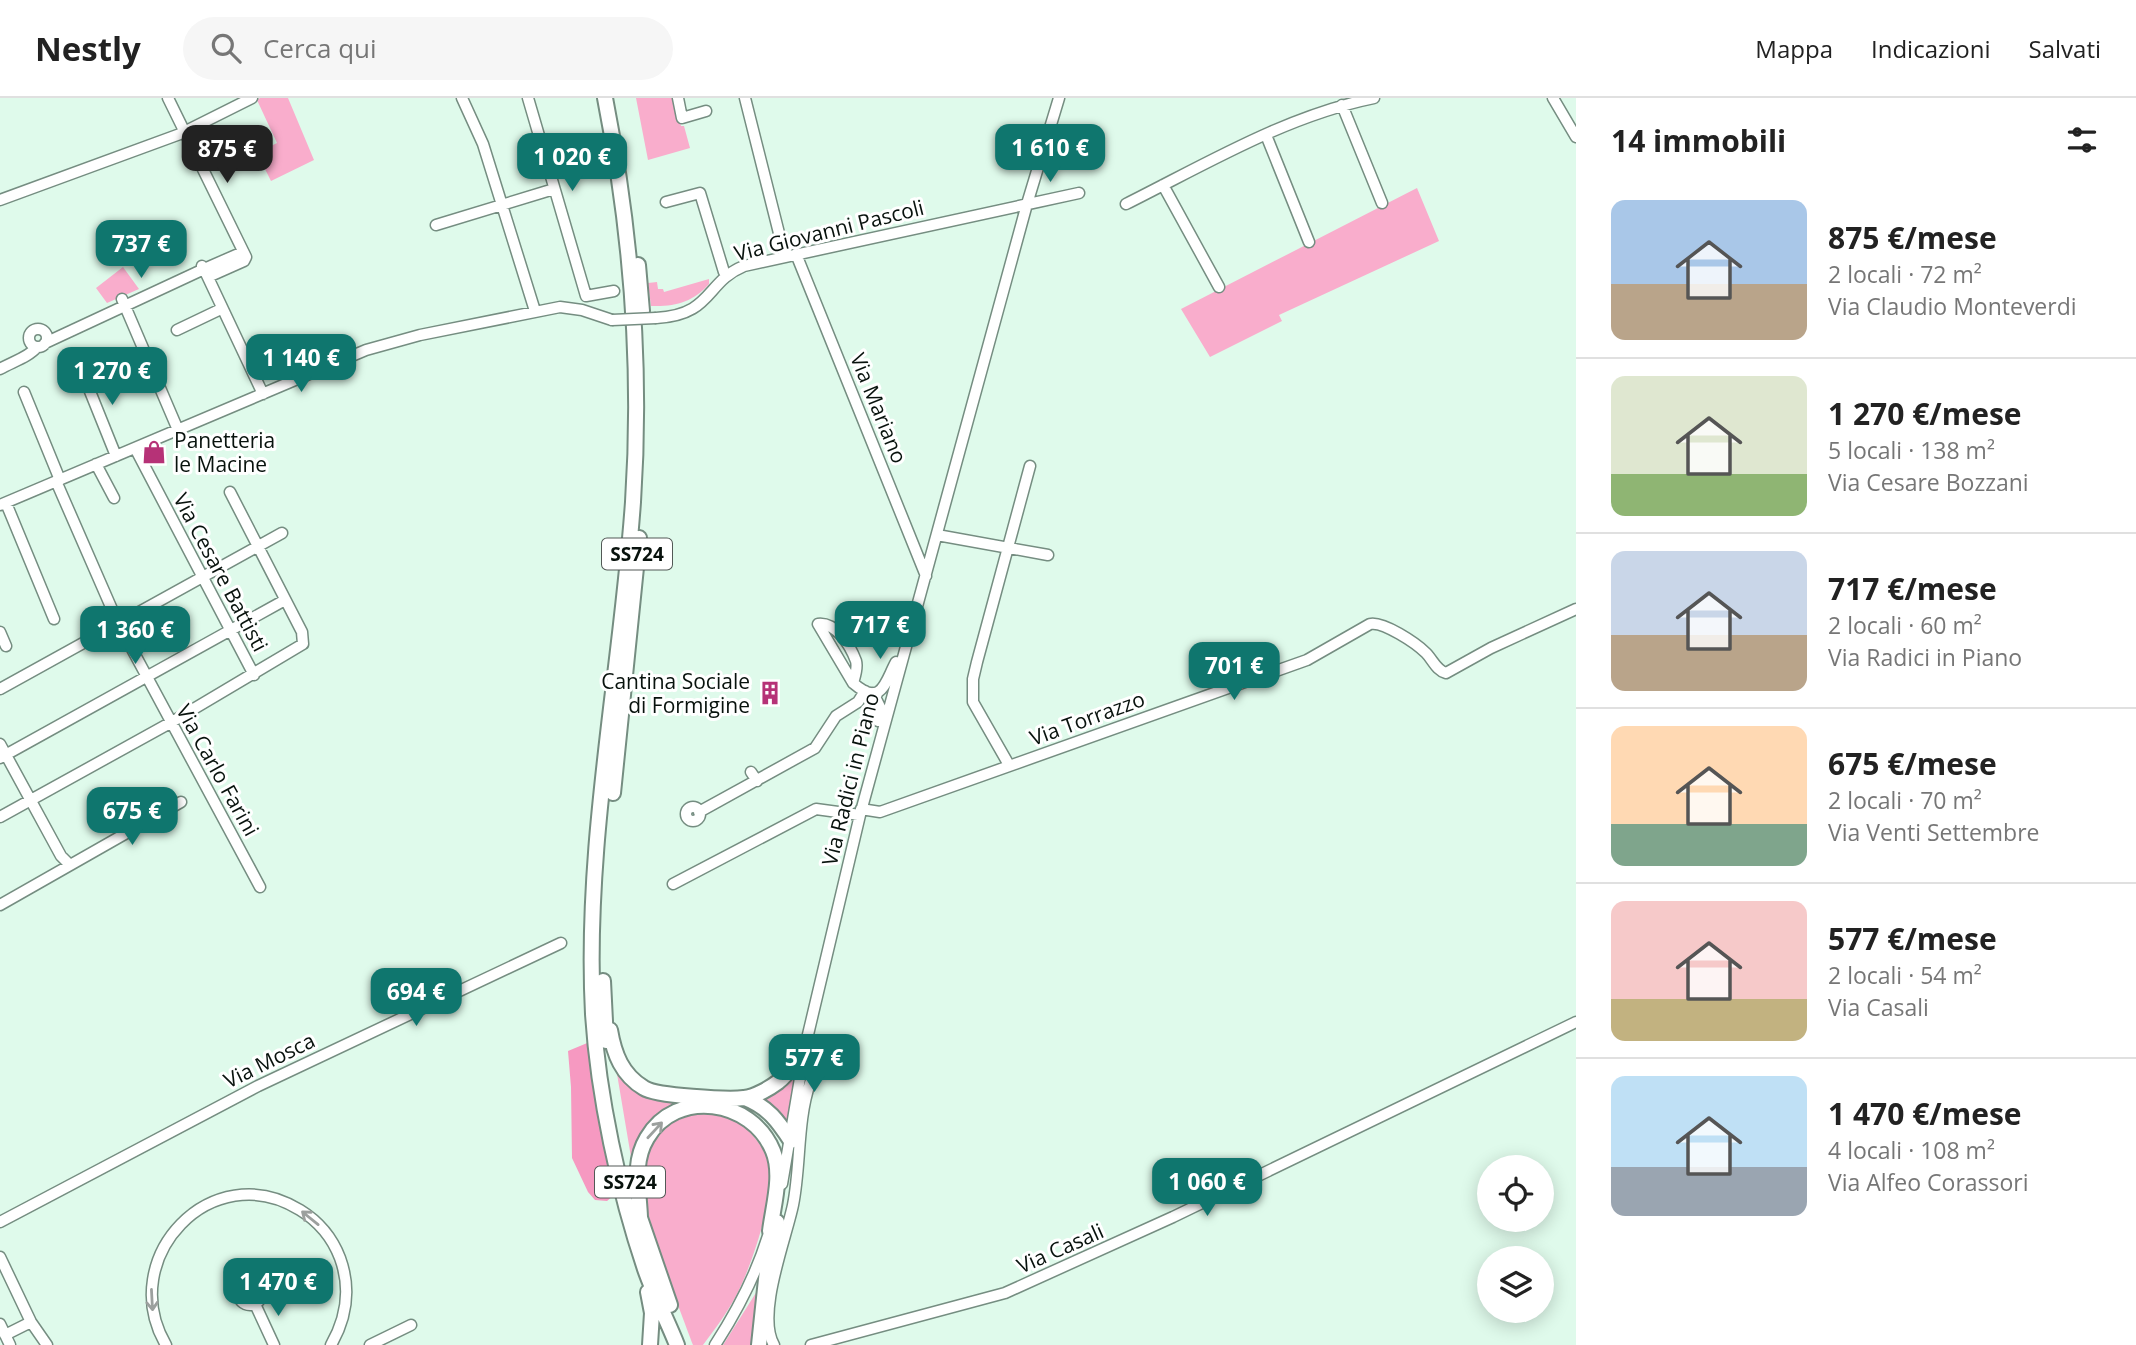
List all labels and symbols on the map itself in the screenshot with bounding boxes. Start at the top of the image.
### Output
pin: 1 610 € [985,125,1115,184]
pin: 875 € [178,126,276,185]
pin: 1 020 € [507,134,637,193]
street label: Via Giovanni Pascoli [731,193,927,267]
pin: 737 € [92,220,190,280]
pin: 1 140 € [236,334,366,394]
pin: 1 270 € [47,348,177,407]
street label: Via Mariano [844,349,914,467]
place label: Panetteria le Macine [174,426,275,478]
shop icon: Panetteria le Macine [140,438,168,466]
street label: Via Cesare Battisti [167,488,275,656]
road number: SS724 [602,538,672,569]
pin: 717 € [831,602,929,661]
pin: 1 360 € [70,606,200,666]
pin: 701 € [1185,642,1283,702]
place label: Cantina Sociale di Formigine [601,667,750,719]
building icon: Cantina Sociale di Formigine [756,679,784,707]
street label: Via Torrazzo [1026,684,1148,752]
street label: Via Radici in Piano [815,690,885,868]
street label: Via Carlo Farini [170,699,266,841]
pin: 675 € [83,788,181,847]
pin: 694 € [367,968,465,1028]
street label: Via Mosca [219,1026,319,1094]
pin: 577 € [765,1034,863,1094]
one-way arrow [646,1121,663,1138]
pin: 1 060 € [1142,1158,1272,1218]
road number: SS724 [595,1166,665,1198]
one-way arrow [302,1210,320,1226]
street label: Via Casali [1012,1216,1108,1280]
pin: 1 470 € [213,1258,343,1318]
one-way arrow [146,1288,159,1311]

